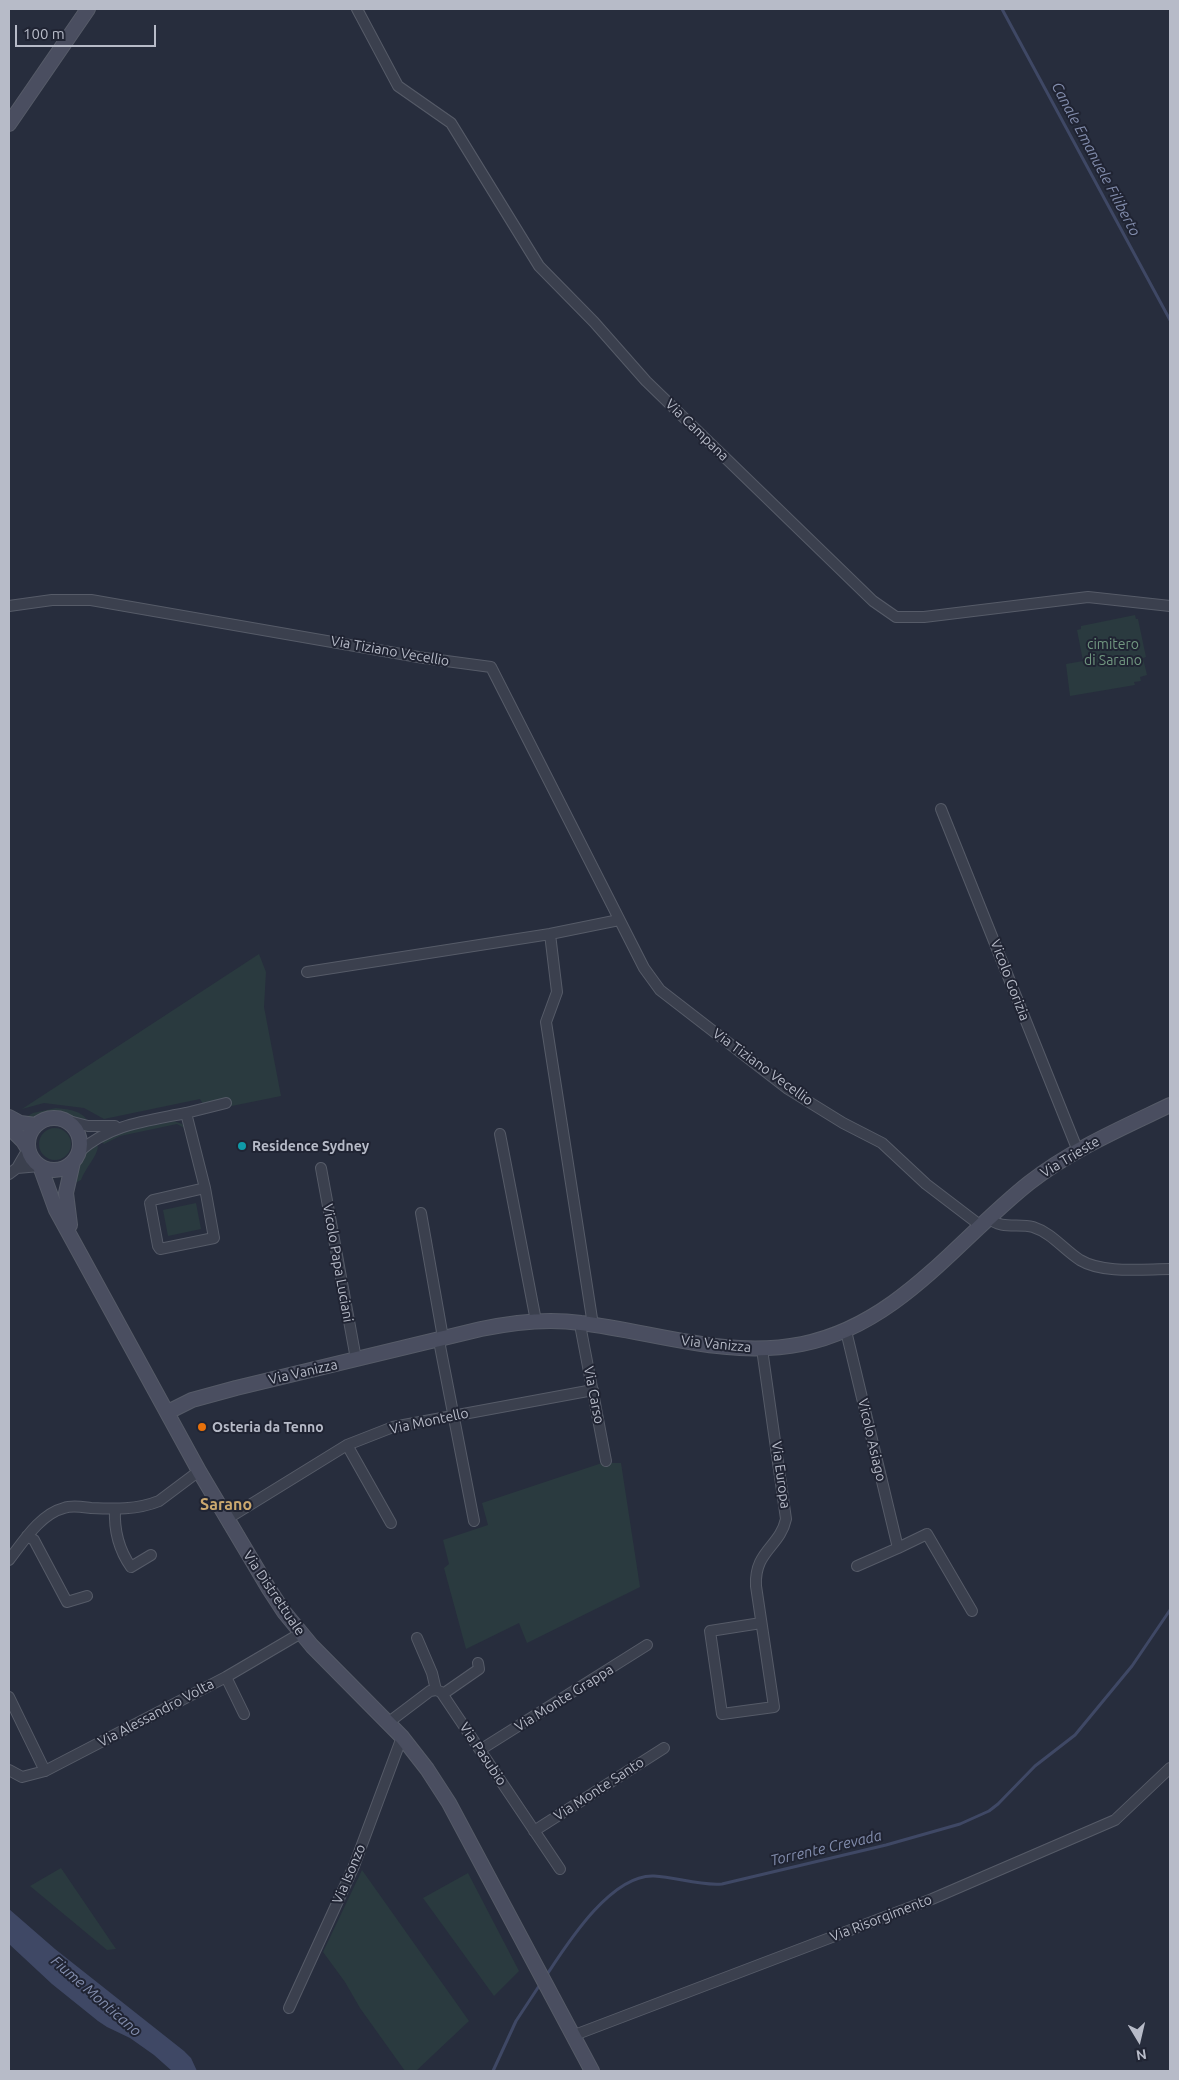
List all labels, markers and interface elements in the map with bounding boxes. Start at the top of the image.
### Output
scale bar [18,15,159,47]
text: 100 m [23,25,65,42]
water label: Canale Emanuele Filiberto [1048,79,1144,239]
street label: Via Campana [662,396,732,464]
street label: Via Tiziano Vecellio [329,632,451,670]
park label: cimitero di Sarano [1084,636,1142,669]
street label: Vicolo Gorizia [987,937,1033,1023]
street label: Via Tiziano Vecellio [709,1025,817,1109]
street label: Via Trieste [1037,1133,1103,1181]
place label: Residence Sydney [252,1138,369,1154]
marker: Residence Sydney [236,1140,248,1152]
street label: Vicolo Papa Luciani [319,1202,357,1324]
street label: Via Vanizza [680,1332,752,1356]
street label: Via Vanizza [267,1356,339,1388]
street label: Via Carso [580,1365,608,1425]
street label: Vicolo Asiago [854,1397,890,1483]
street label: Via Montello [388,1404,470,1438]
place label: Osteria da Tenno [212,1419,324,1435]
marker: Osteria da Tenno [196,1421,208,1433]
street label: Via Europa [768,1440,794,1510]
district label: Sarano [200,1495,252,1515]
street label: Via Distrettuale [239,1547,309,1639]
street label: Via Monte Grappa [512,1661,616,1735]
street label: Via Alessandro Volta [95,1675,217,1751]
street label: Via Pasubio [456,1719,510,1789]
street label: Via Monte Santo [551,1754,647,1824]
water label: Torrente Crevada [769,1826,883,1870]
street label: Via Isonzo [329,1842,369,1906]
street label: Via Risorgimento [828,1891,934,1945]
water label: Fiume Monticano [47,1952,145,2040]
north arrow [1114,2015,1164,2065]
text: N [1135,2046,1148,2064]

